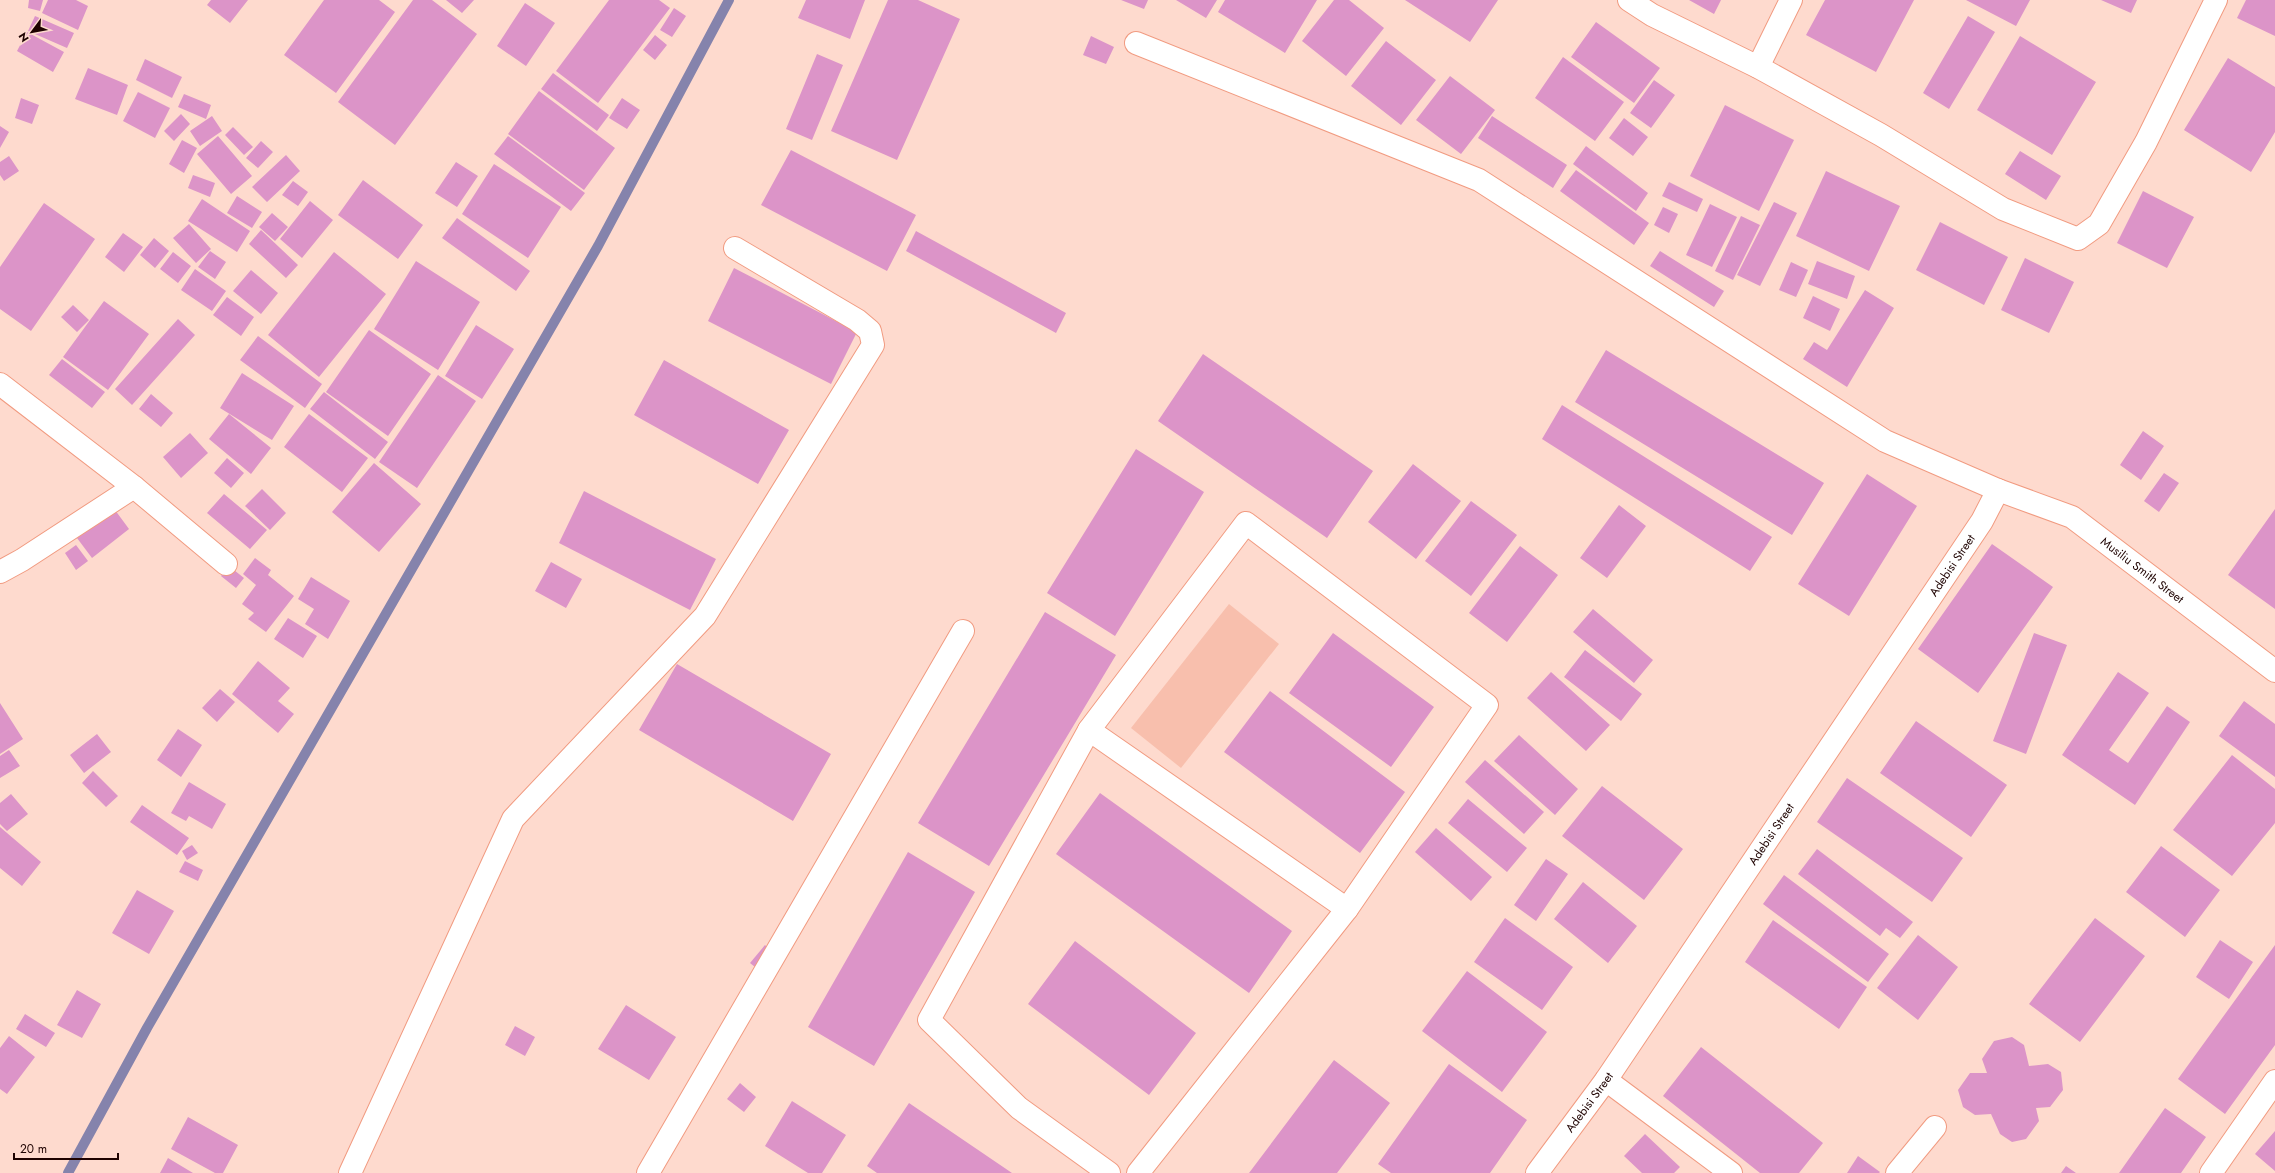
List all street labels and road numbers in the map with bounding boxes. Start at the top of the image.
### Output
street label: Adebisi Street [1925,531,1980,600]
street label: Musiliu Smith Street [2097,533,2188,608]
street label: Adebisi Street [1744,800,1799,869]
street label: Adebisi Street [1561,1068,1618,1136]

